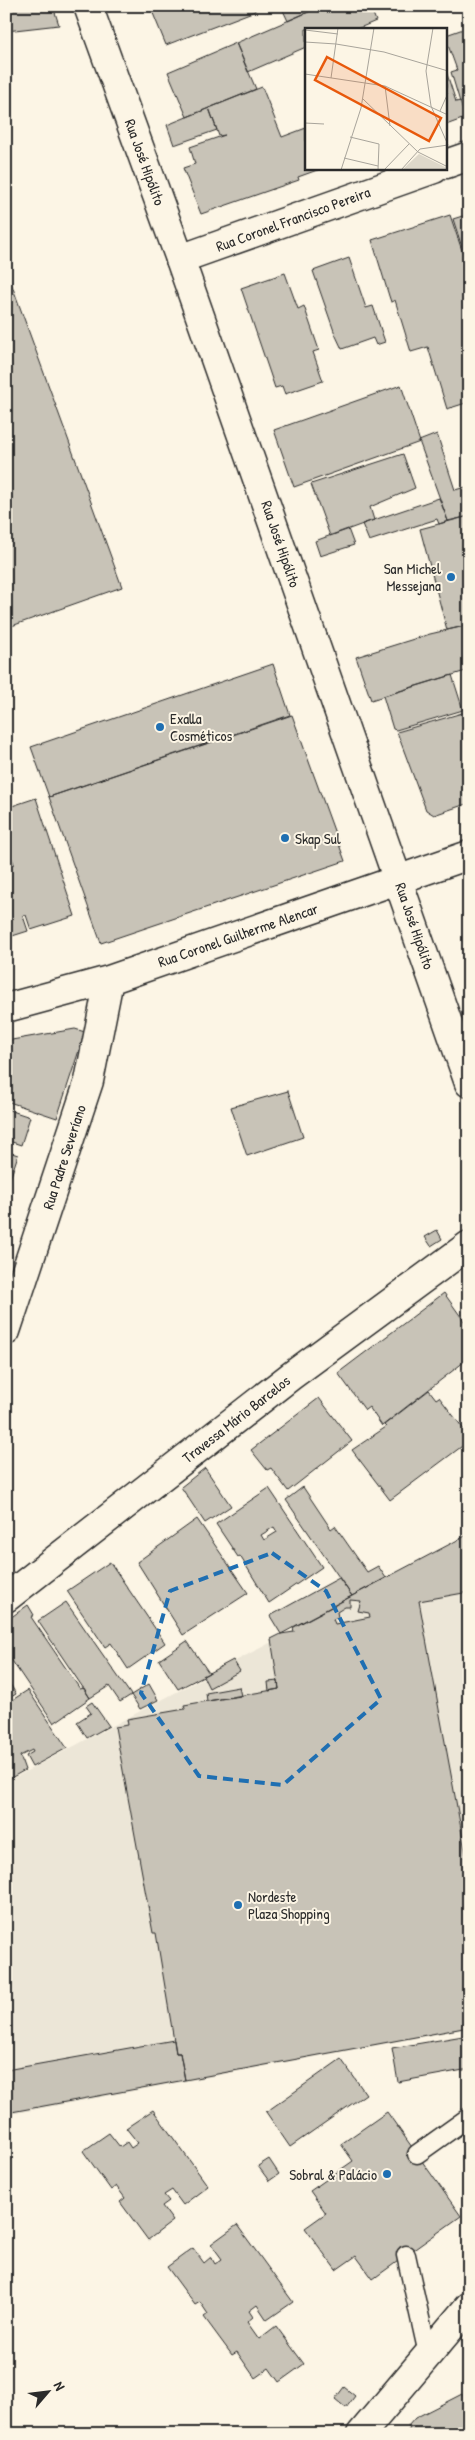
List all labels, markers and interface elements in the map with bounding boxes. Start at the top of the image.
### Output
inset map [305,28,448,170]
street label: Rua José Hipólito [120,116,170,208]
street label: Rua Coronel Francisco Pereira [213,181,373,257]
street label: Rua José Hipólito [256,498,306,590]
place label: San Michel Messejana [384,558,441,596]
marker: San Michel Messejana [445,571,457,583]
place label: Exalla Cosméticos [170,708,233,746]
marker: Exalla Cosméticos [154,721,166,733]
place label: Skap Sul [295,828,341,849]
marker: Skap Sul [279,832,291,844]
street label: Rua José Hipólito [390,880,440,972]
street label: Rua Coronel Guilherme Alencar [155,898,321,972]
street label: Rua Padre Severíano [37,1102,91,1212]
street label: Travessa Mário Barcelos [178,1370,295,1468]
place label: Nordeste Plaza Shopping [248,1886,330,1924]
marker: Nordeste Plaza Shopping [232,1899,244,1911]
place label: Sobral & Palácio [289,2164,377,2185]
marker: Sobral & Palácio [381,2168,393,2180]
north arrow [22,2368,72,2418]
text: N [50,2378,70,2394]

